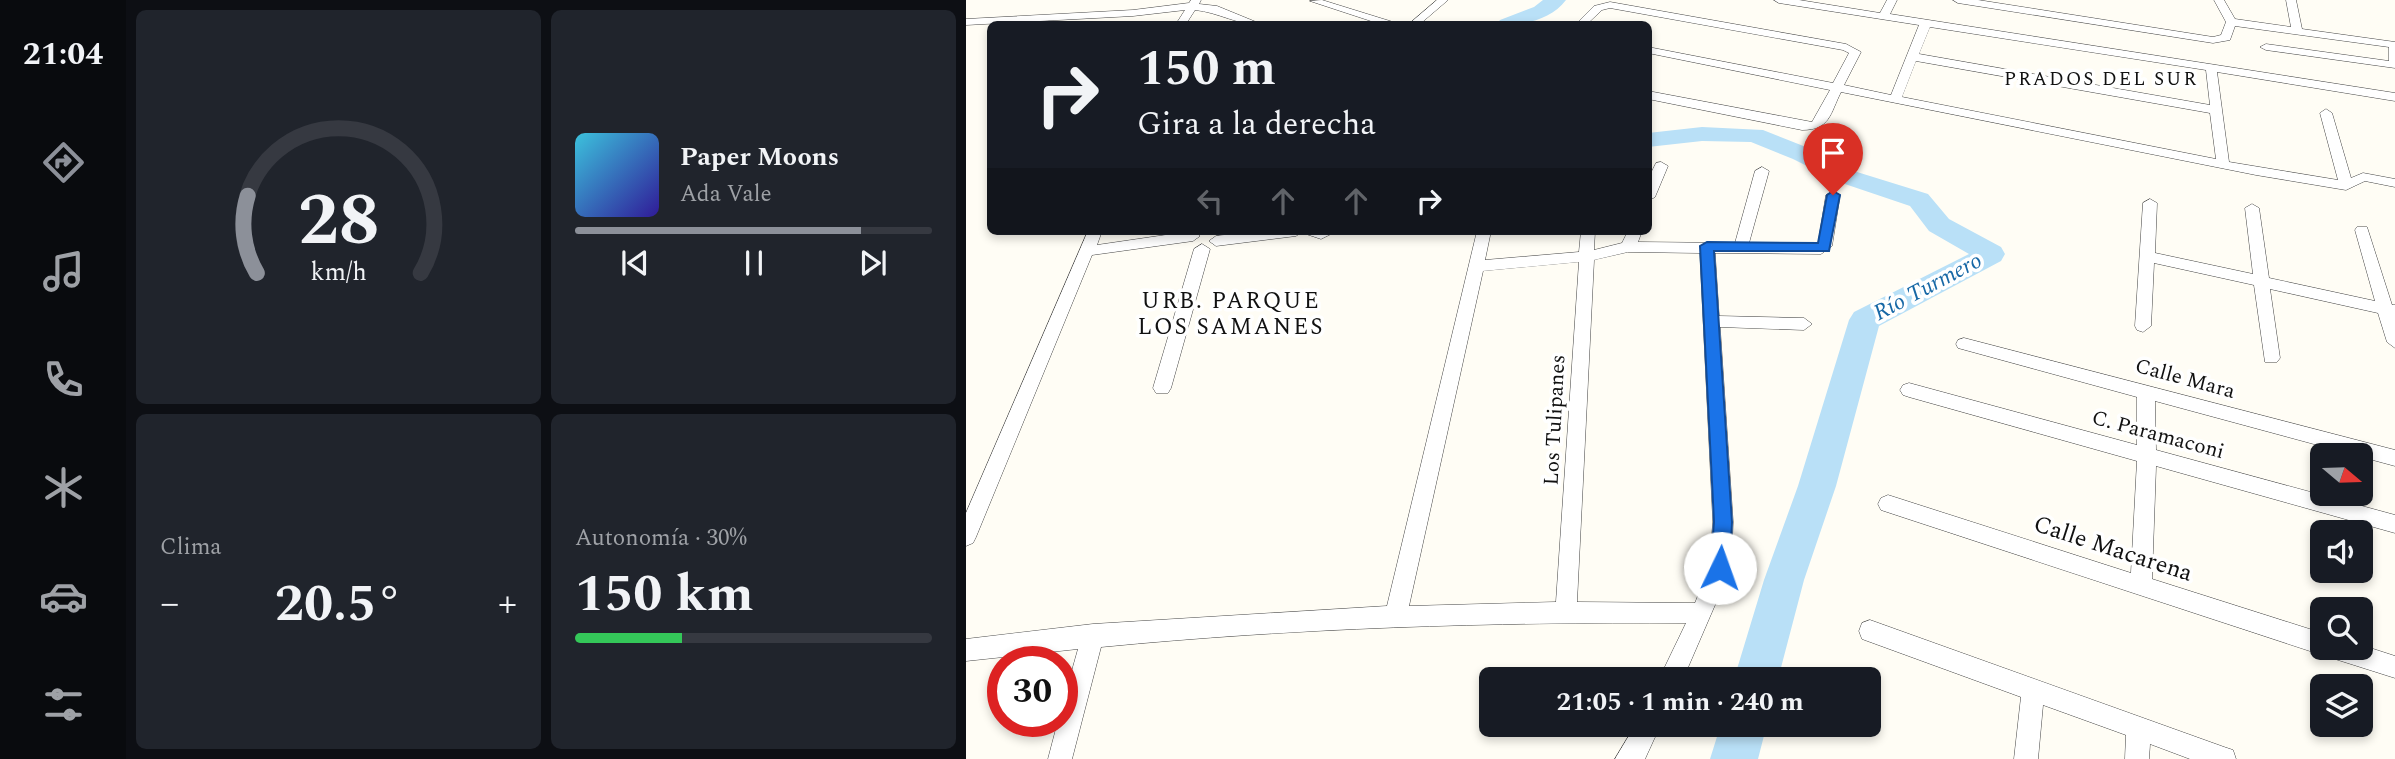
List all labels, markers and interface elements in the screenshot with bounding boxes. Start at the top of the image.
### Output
text: 21:04 [23,30,103,79]
text: 150 m [1137,32,1276,107]
icon: right [1022,49,1113,140]
district label: PRADOS DEL SUR [2004,65,2198,94]
text: Gira a la derecha [1137,100,1376,149]
pin [1803,123,1863,195]
icon: arrive [1814,134,1852,172]
text: Paper Moons [680,137,839,177]
icon: directions [39,138,88,187]
text: 28 [298,167,379,278]
text: Ada Vale [680,177,772,212]
icon: left [1191,182,1229,220]
icon: ahead [1264,182,1302,220]
icon: ahead [1337,182,1375,220]
icon: right [1410,182,1448,220]
icon: previous [616,244,654,282]
icon: pause [735,244,773,282]
icon: next [854,244,892,282]
water label: Río Turmero [1867,244,1989,330]
icon: music [39,247,88,296]
text: km/h [310,254,367,292]
district label: URB. PARQUE LOS SAMANES [1138,284,1324,345]
street label: Calle Mara [2131,350,2239,408]
street label: Los Tulipanes [1536,354,1574,486]
icon: phone [39,355,88,404]
street label: C. Paramaconi [2088,402,2228,468]
north arrow [2310,443,2373,506]
map controls [2310,443,2373,737]
icon: climate [39,463,88,512]
street label: Calle Macarena [2029,506,2198,592]
button: sound [2310,520,2373,583]
text: Autonomía · 30% [575,521,747,556]
text: Clima [160,530,222,565]
position arrow [1683,531,1757,605]
text: 150 km [575,555,754,634]
text: 20.5° [275,565,402,644]
icon: car [39,572,88,621]
text: − [160,575,179,633]
text: + [498,575,517,633]
button: search [2310,597,2373,660]
speed limit sign: 30 [987,646,1078,737]
button: layers [2310,674,2373,737]
icon: filters [39,680,88,729]
text: 21:05 · 1 min · 240 m [1556,682,1804,722]

